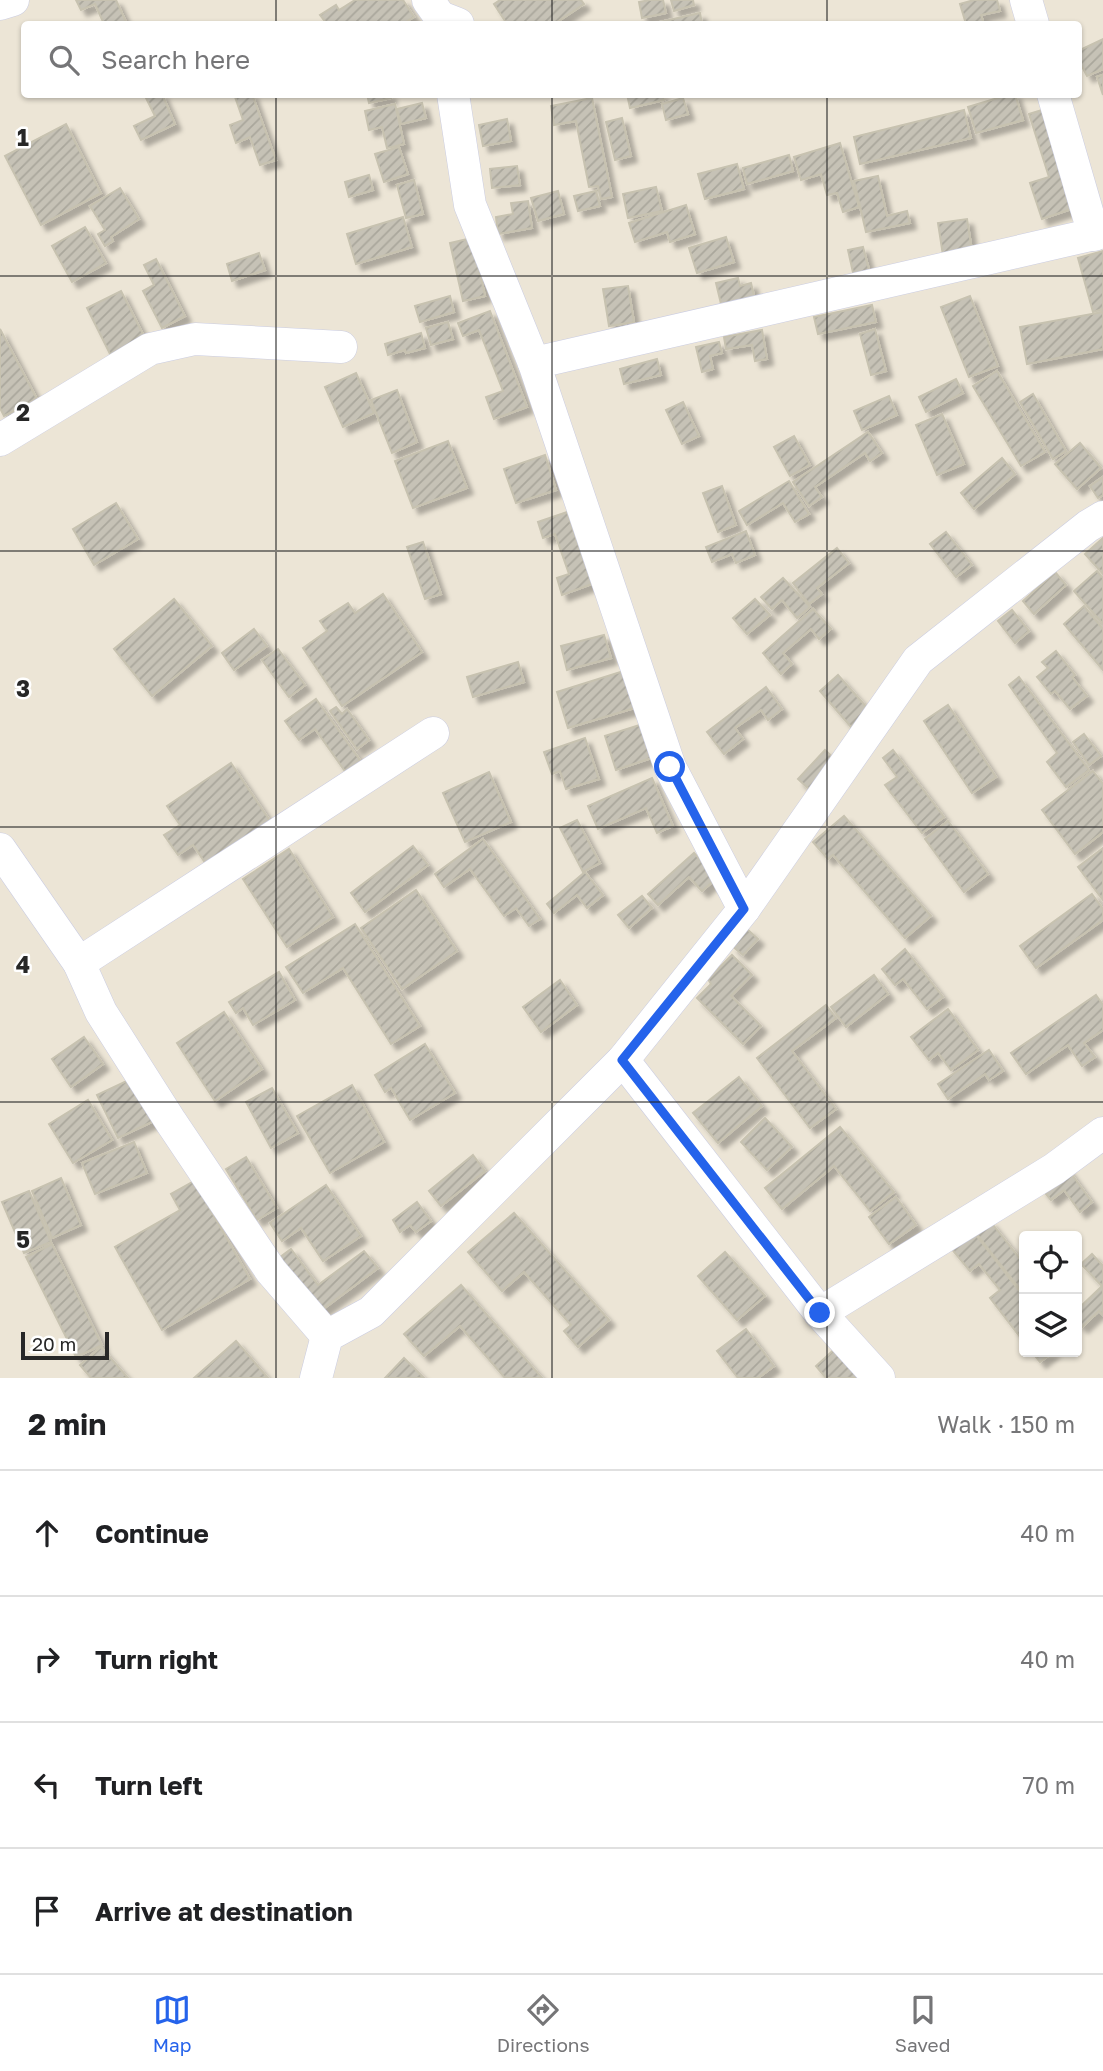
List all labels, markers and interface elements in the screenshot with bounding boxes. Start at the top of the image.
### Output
search box [21,21,1082,98]
icon: search [45,41,83,79]
text: Search here [101,44,250,75]
text: 1 [17,123,29,151]
text: 2 [16,398,30,426]
text: 3 [16,674,30,702]
route start [654,751,685,782]
text: 4 [16,950,30,978]
text: 5 [16,1225,30,1253]
map controls [1019,1231,1082,1357]
button: locate [1019,1231,1082,1294]
button: layers [1019,1294,1082,1357]
route end [804,1297,835,1328]
scale bar [21,1329,108,1361]
text: 20 m [32,1332,76,1355]
text: 2 min [28,1406,106,1442]
text: Walk · 150 m [937,1410,1075,1438]
icon: ahead [28,1514,66,1552]
text: Continue [95,1518,209,1549]
text: 40 m [1021,1519,1075,1547]
icon: right [28,1640,66,1678]
text: Turn right [95,1644,218,1675]
text: 40 m [1021,1645,1075,1673]
icon: left [28,1766,66,1804]
text: Turn left [95,1770,203,1801]
text: 70 m [1022,1771,1075,1799]
icon: arrive [28,1892,66,1930]
text: Arrive at destination [95,1896,353,1927]
tab: Map [153,1991,191,2056]
tab: Directions [497,1991,590,2056]
tab: Saved [895,1991,950,2056]

